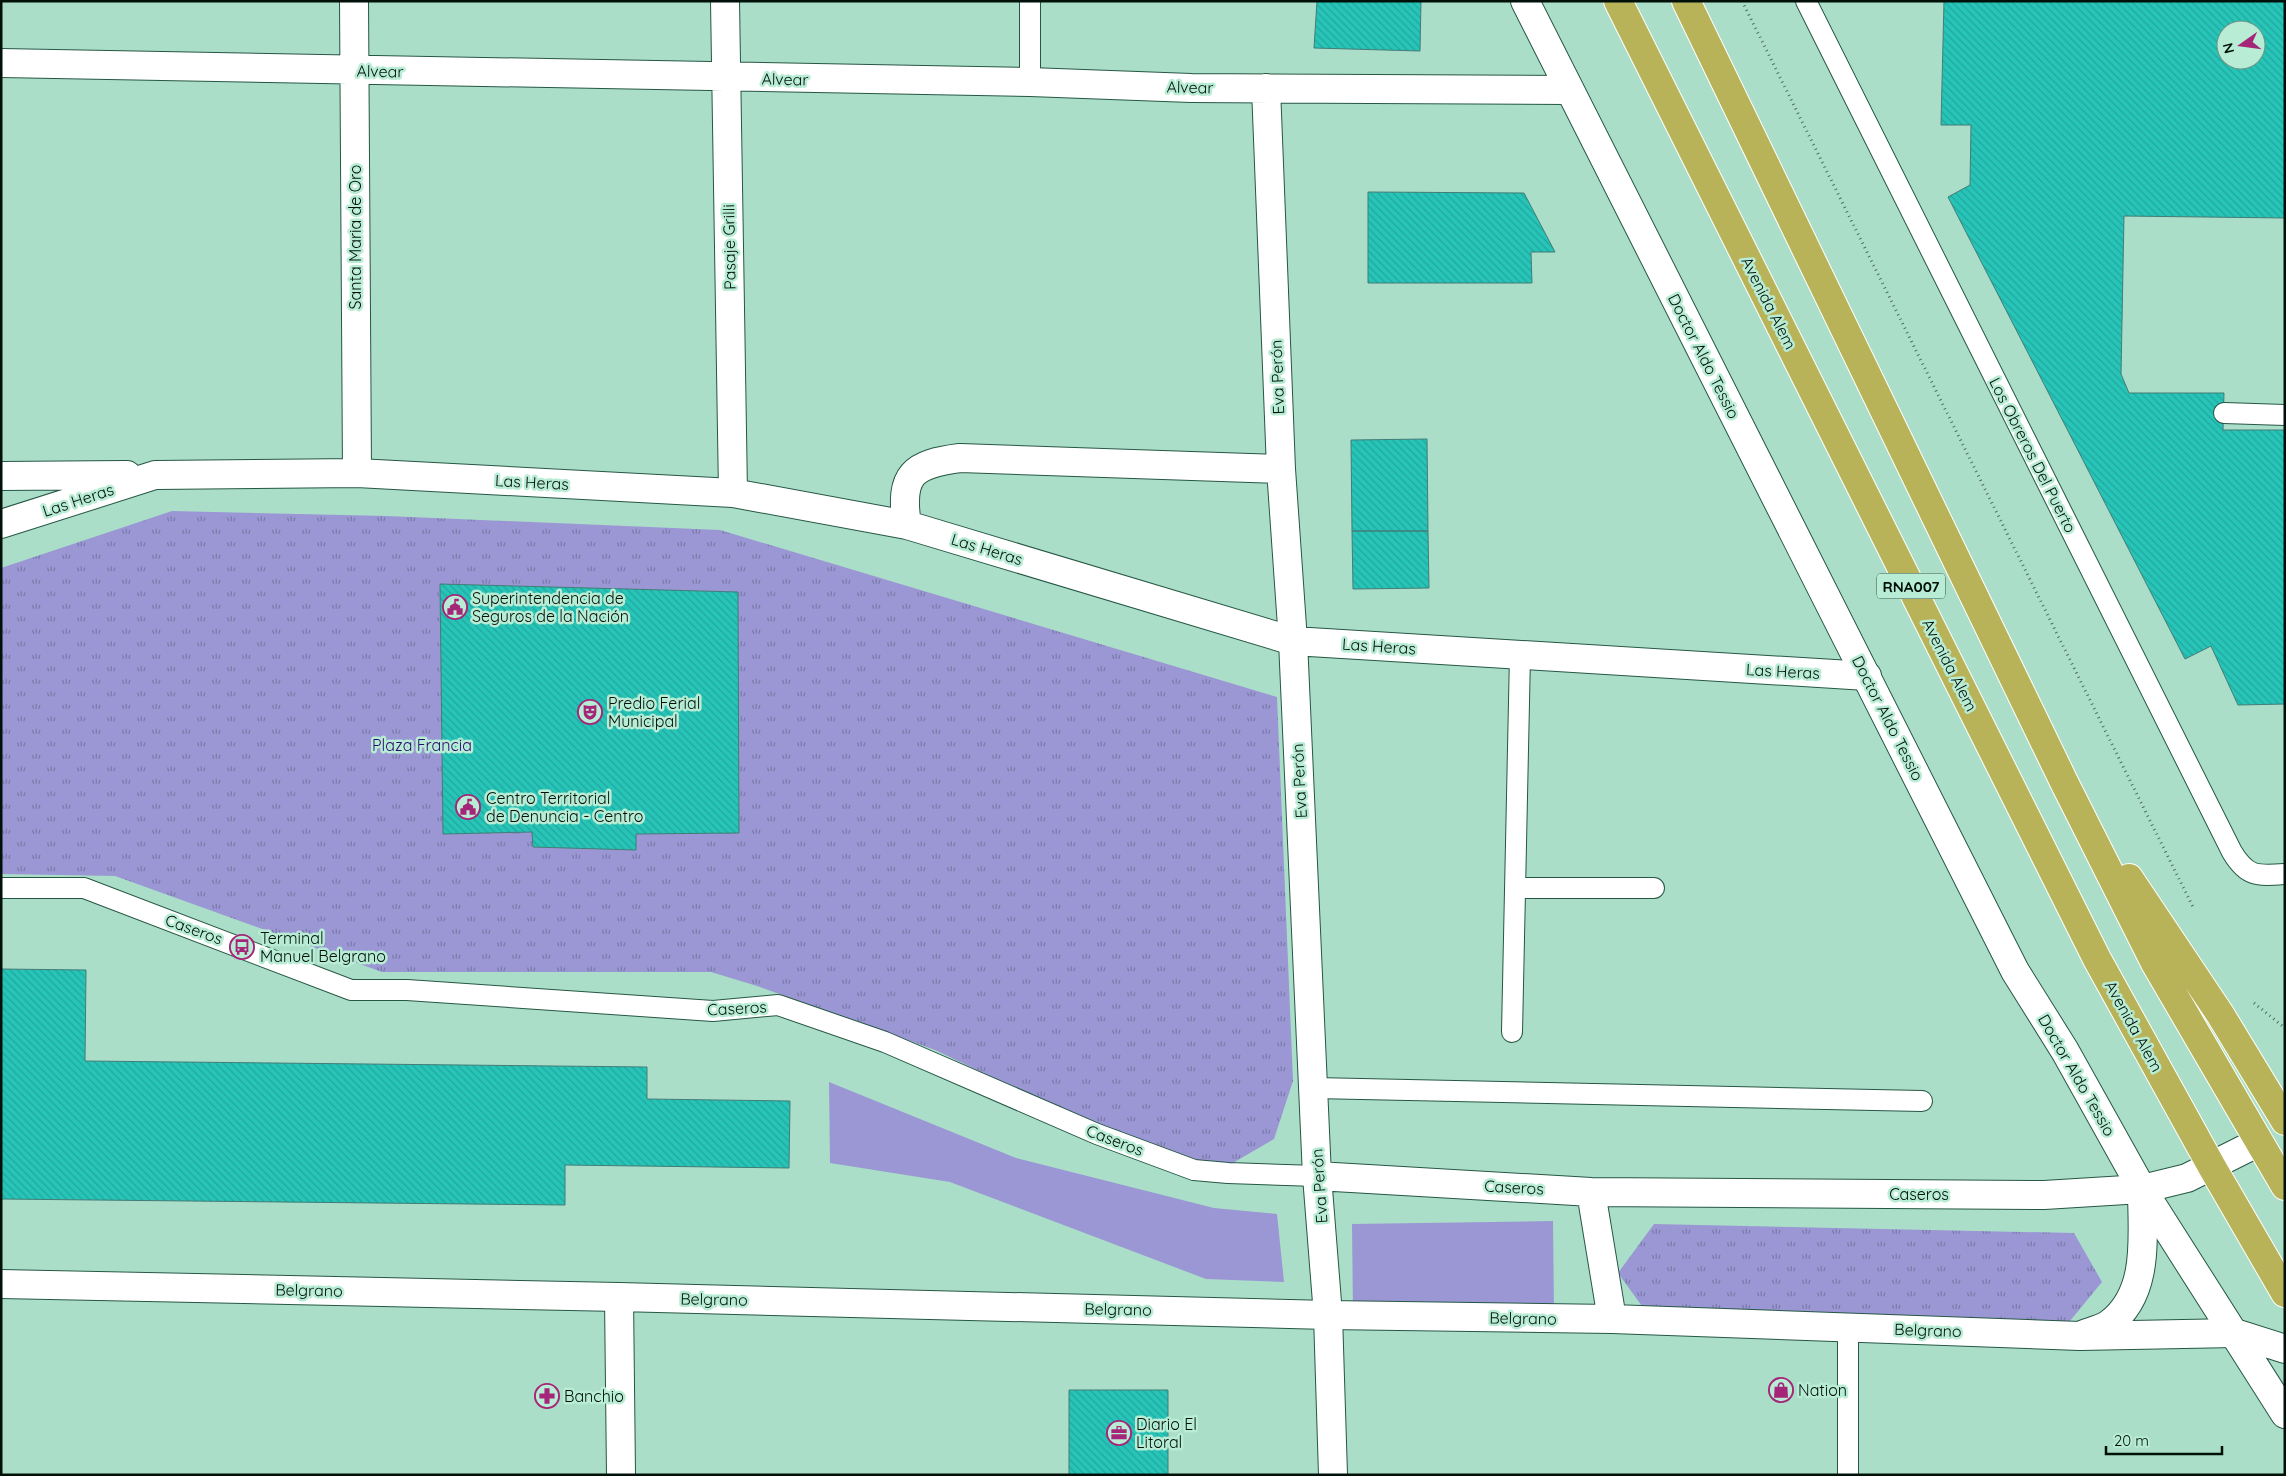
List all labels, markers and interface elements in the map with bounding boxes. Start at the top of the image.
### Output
north arrow [2216,20,2266,70]
text: N [2218,41,2238,55]
street label: Alvear [356,61,404,81]
street label: Alvear [761,69,809,89]
street label: Alvear [1166,77,1214,97]
street label: Santa Maria de Oro [345,165,365,309]
street label: Pasaje Grilli [718,204,740,290]
street label: Avenida Alem [1737,253,1801,353]
street label: Doctor Aldo Tessio [1664,290,1744,422]
street label: Eva Perón [1266,339,1288,415]
street label: Los Obreros Del Puerto [1985,374,2081,536]
street label: Las Heras [495,470,569,494]
street label: Las Heras [40,479,116,521]
street label: Las Heras [949,529,1025,569]
road number: RNA007 [1877,574,1945,598]
place label: Superintendencia de Seguros de la Nación [472,588,629,626]
public building icon: Superintendencia de Seguros de la Nación [442,594,468,620]
street label: Avenida Alem [1918,615,1982,715]
street label: Las Heras [1341,633,1417,659]
street label: Doctor Aldo Tessio [1848,652,1928,784]
street label: Las Heras [1746,659,1820,683]
place label: Predio Ferial Municipal [608,693,700,731]
theatre icon: Predio Ferial Municipal [577,699,603,725]
park label: Plaza Francia [372,735,472,755]
street label: Eva Perón [1287,743,1311,819]
place label: Centro Territorial de Denuncia - Centro [486,788,643,826]
public building icon: Centro Territorial de Denuncia - Centro [455,794,481,820]
street label: Caseros [163,909,225,949]
place label: Terminal Manuel Belgrano [260,928,386,966]
bus stop icon: Terminal Manuel Belgrano [229,934,255,960]
street label: Avenida Alem [2101,977,2167,1075]
street label: Caseros [707,996,767,1020]
street label: Doctor Aldo Tessio [2034,1010,2120,1140]
street label: Caseros [1084,1120,1146,1160]
street label: Eva Perón [1306,1148,1332,1224]
street label: Caseros [1484,1175,1544,1199]
street label: Caseros [1889,1184,1949,1204]
street label: Belgrano [275,1279,343,1301]
street label: Belgrano [680,1288,748,1310]
street label: Belgrano [1084,1298,1152,1320]
street label: Belgrano [1489,1307,1557,1329]
street label: Belgrano [1894,1319,1962,1341]
shop icon: Nation [1768,1377,1794,1403]
place label: Nation [1798,1380,1847,1400]
pharmacy icon: Banchio [534,1383,560,1409]
place label: Banchio [564,1386,624,1406]
place label: Diario El Litoral [1136,1414,1197,1452]
office icon: Diario El Litoral [1106,1420,1132,1446]
scale bar [2106,1424,2222,1456]
text: 20 m [2114,1431,2149,1450]

